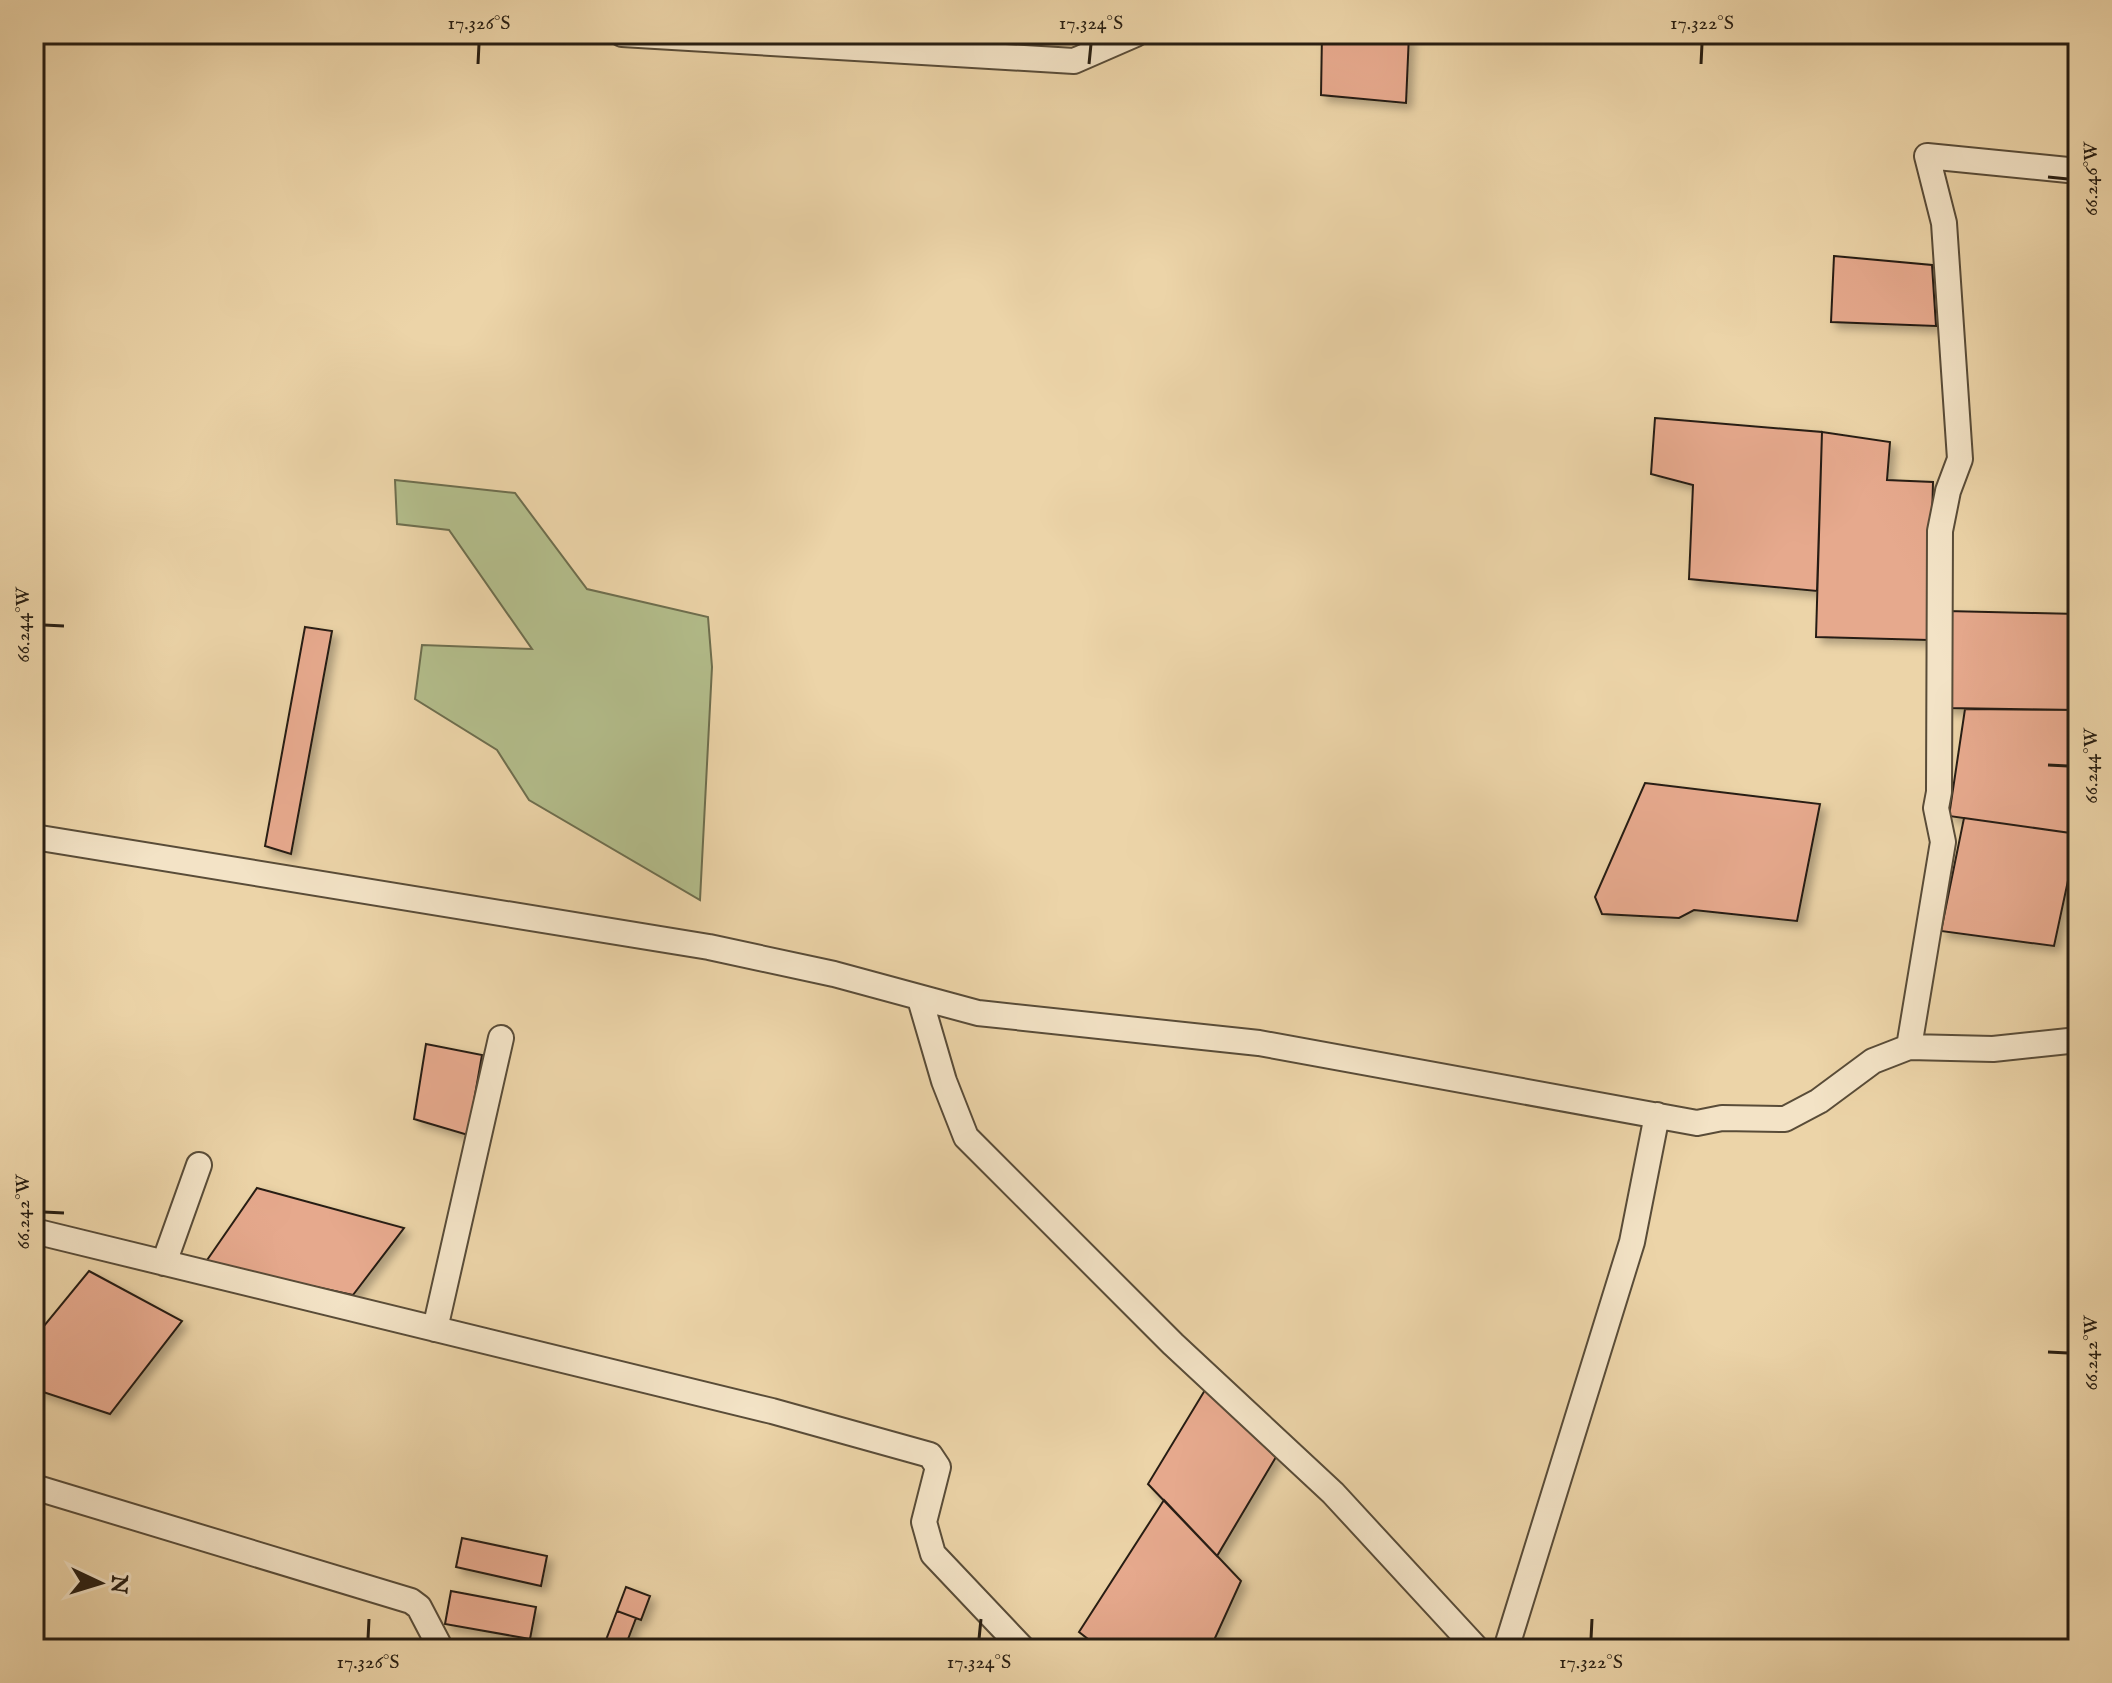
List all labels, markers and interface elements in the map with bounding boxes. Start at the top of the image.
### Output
text: 17.326°S [448,11,510,36]
text: 17.324°S [1059,11,1123,36]
text: 17.322°S [1670,11,1734,36]
text: 66.246°W [2079,141,2104,216]
text: 66.244°W [11,586,36,663]
text: 66.244°W [2079,727,2104,804]
text: 66.242°W [11,1174,36,1250]
text: 66.242°W [2079,1315,2104,1391]
north arrow [60,1543,140,1623]
text: N [103,1573,133,1595]
text: 17.326°S [337,1650,399,1675]
text: 17.324°S [947,1650,1011,1675]
text: 17.322°S [1559,1650,1623,1675]

